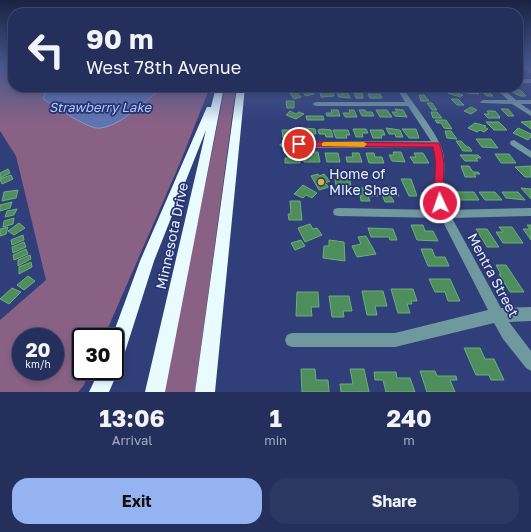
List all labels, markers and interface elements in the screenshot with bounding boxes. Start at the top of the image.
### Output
text: 90 m [86,22,153,55]
icon: left [20,24,72,76]
text: West 78th Avenue [86,56,241,78]
water label: Strawberry Lake [49,99,152,115]
pin [282,127,316,161]
icon: arrive [288,133,310,155]
place label: Home of Mike Shea [329,165,398,198]
marker: Home of Mike Shea [316,177,326,187]
street label: Minnesota Drive [152,181,191,291]
position arrow [419,182,461,224]
street label: Mentra Street [464,230,523,320]
speed limit sign: 30 [72,328,124,380]
text: 20 [25,337,51,361]
text: km/h [25,358,51,370]
text: 13:06 [99,403,165,432]
text: 1 [269,403,282,432]
text: 240 [386,403,432,432]
text: Arrival [112,432,152,448]
text: min [264,432,287,448]
text: m [403,432,415,448]
button: Exit [12,478,262,524]
button: Share [270,478,519,524]

